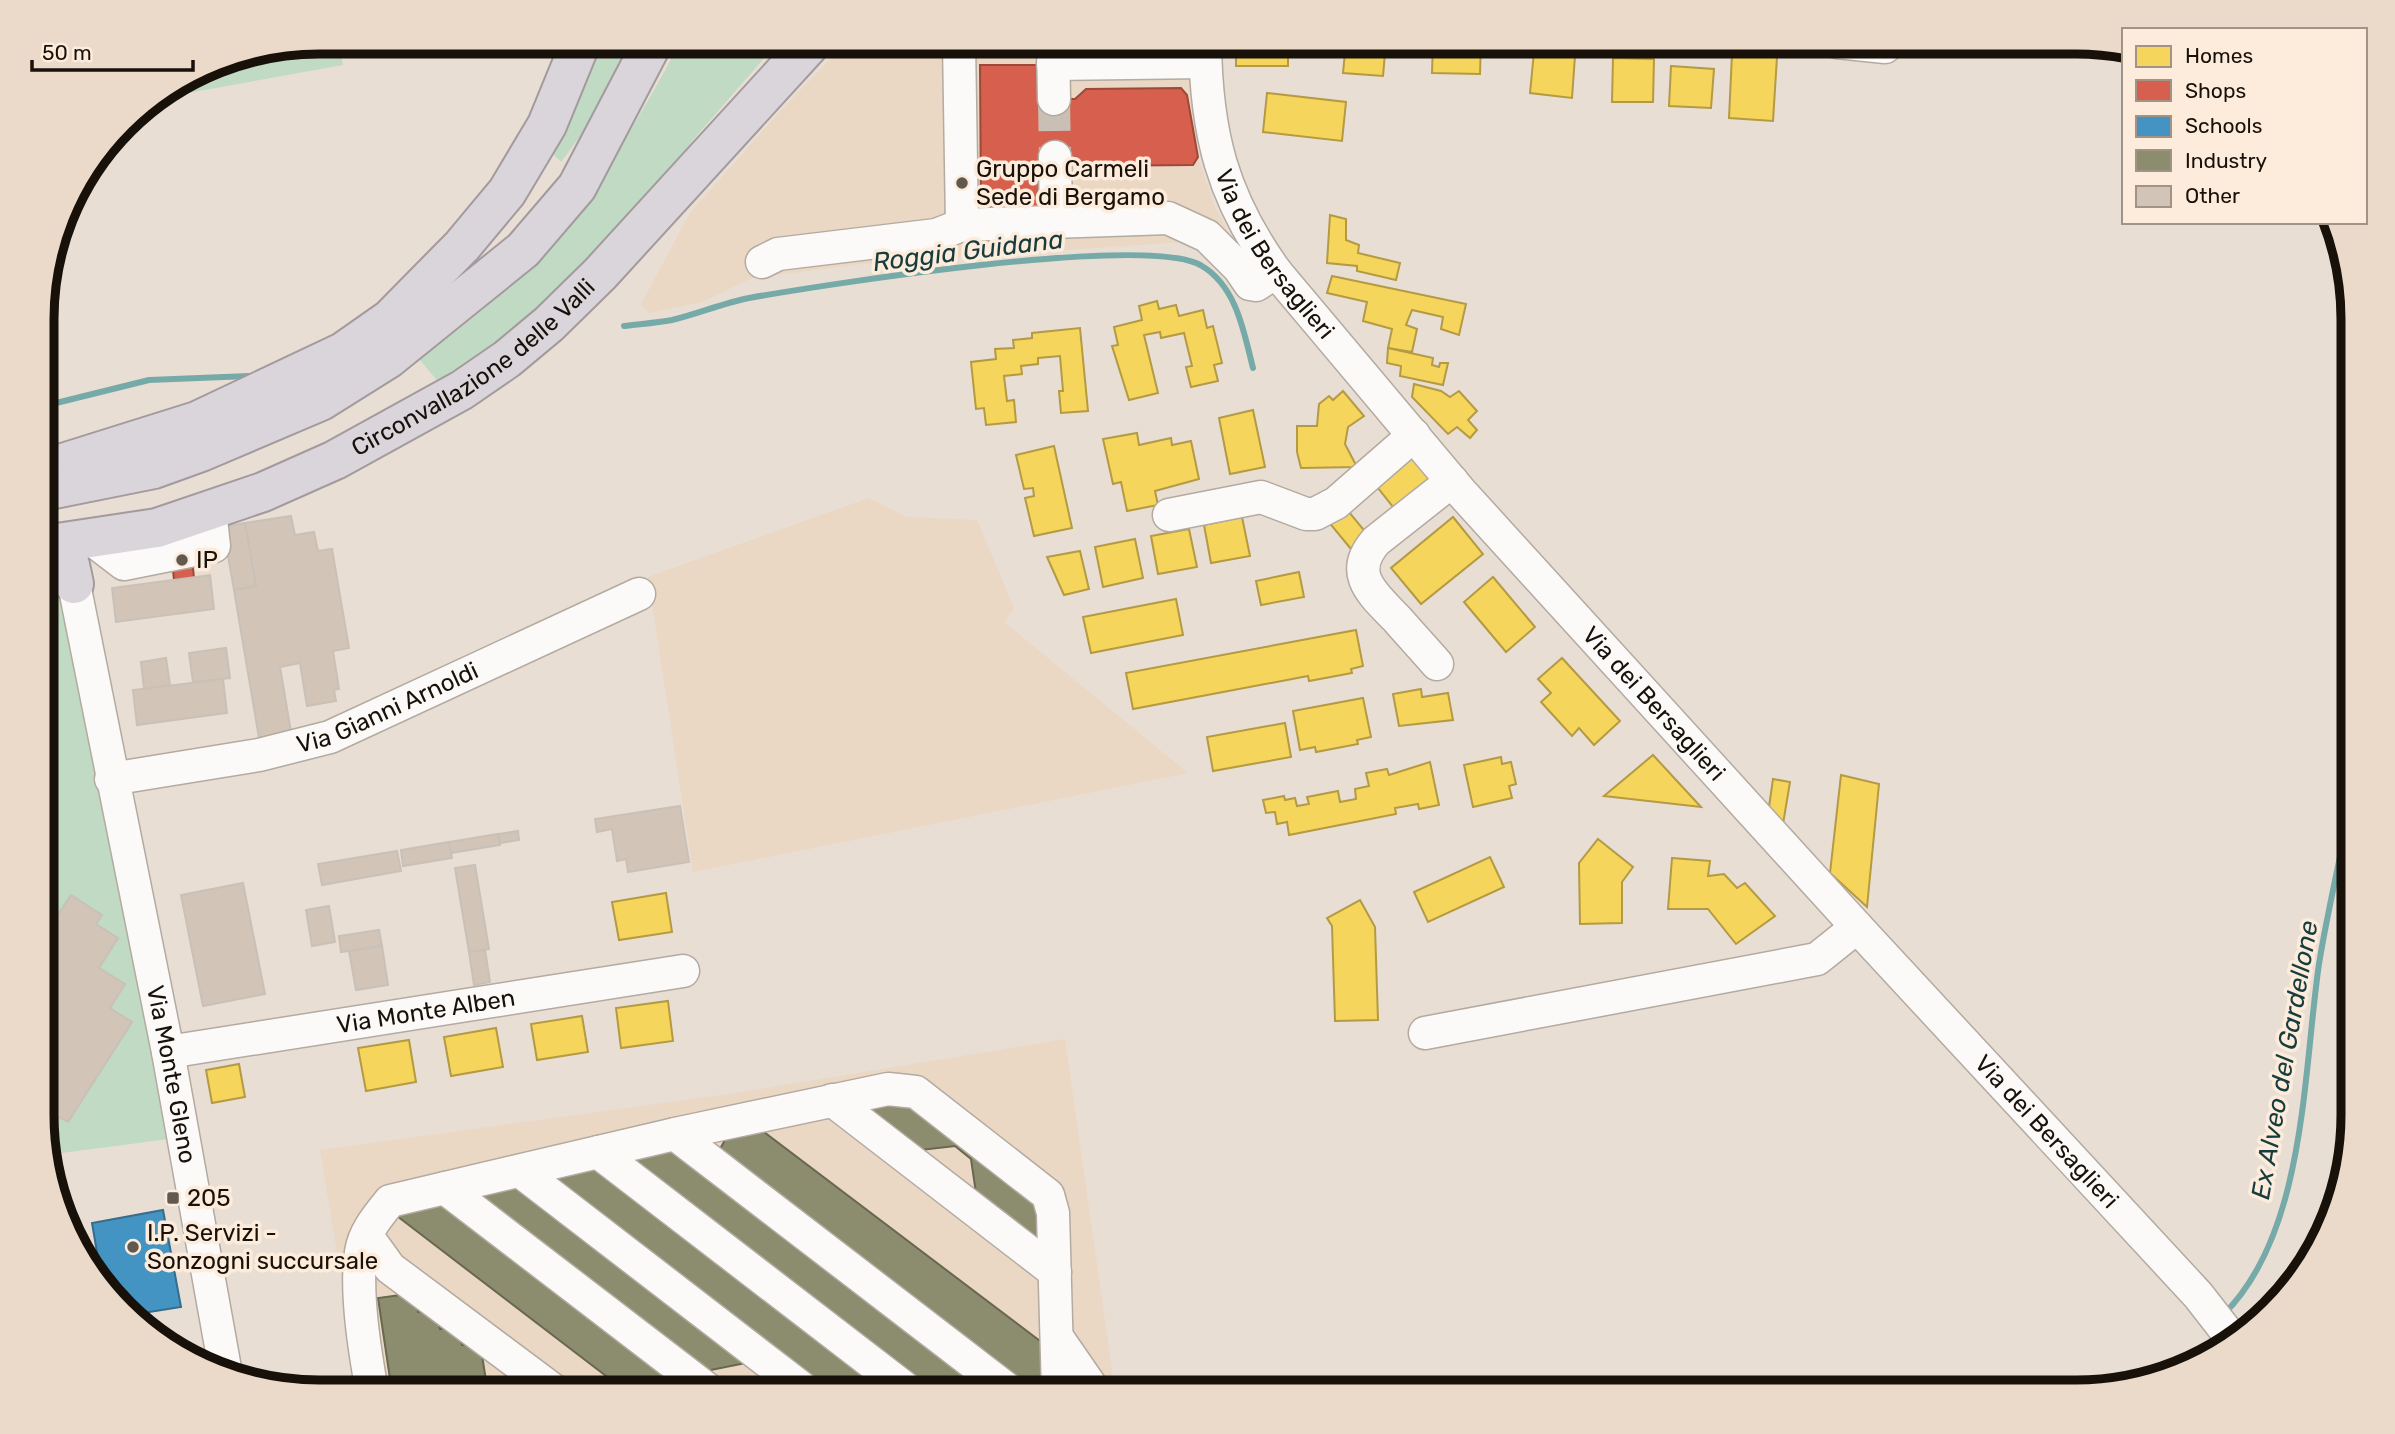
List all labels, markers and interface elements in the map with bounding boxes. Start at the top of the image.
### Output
scale bar [32,28,192,72]
legend [2122,28,2367,224]
text: 50 m [42,40,92,65]
text: Homes [2185,43,2253,68]
text: Shops [2185,78,2246,103]
text: Schools [2185,113,2262,138]
text: Industry [2185,148,2267,173]
place label: Gruppo Carmeli Sede di Bergamo [976,155,1165,211]
street label: Via dei Bersaglieri [1209,165,1340,345]
marker: Gruppo Carmeli Sede di Bergamo [954,175,970,191]
text: Other [2185,183,2240,208]
water label: Roggia Guidana [871,224,1065,278]
street label: Circonvallazione delle Valli [347,273,601,462]
place label: IP [196,546,218,574]
marker: IP [174,552,190,568]
street label: Via dei Bersaglieri [1577,621,1731,787]
street label: Via Gianni Arnoldi [294,656,483,759]
water label: Ex Alveo del Gardellone [2245,918,2325,1202]
street label: Via Monte Gleno [141,983,202,1166]
street label: Via Monte Alben [335,984,517,1039]
street label: Via dei Bersaglieri [1969,1049,2124,1214]
place label: 205 [187,1184,231,1212]
marker: 205 [165,1190,181,1206]
place label: I.P. Servizi - Sonzogni succursale [147,1219,378,1275]
marker: I.P. Servizi - Sonzogni succursale [125,1239,141,1255]

